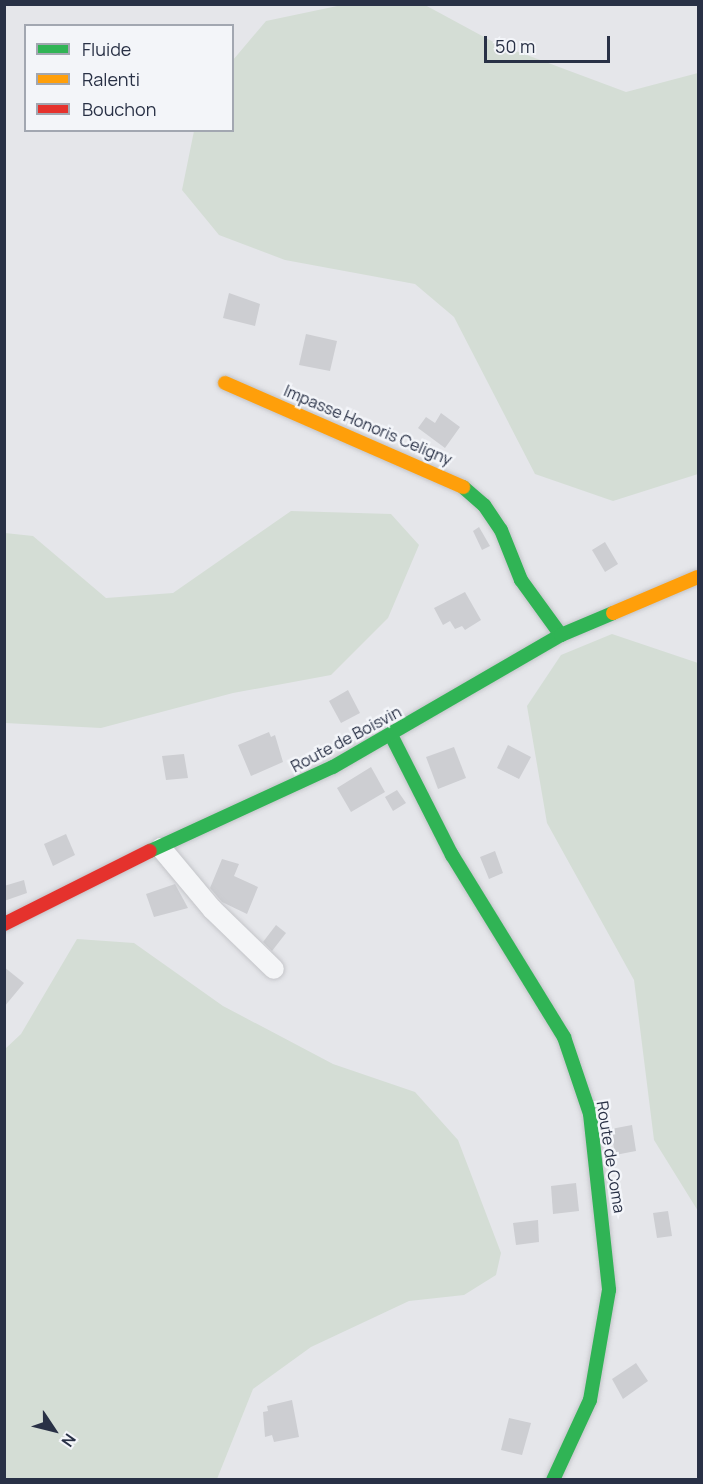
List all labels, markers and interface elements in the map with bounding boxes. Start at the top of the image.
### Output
legend [24,24,234,132]
scale bar [487,24,613,62]
text: 50 m [495,34,535,58]
text: Fluide [82,37,131,61]
text: Ralenti [82,67,140,91]
text: Bouchon [82,97,156,121]
street label: Impasse Honoris Celigny [281,381,455,469]
street label: Route de Boisvin [288,702,404,776]
street label: Route de Coma [593,1100,629,1214]
north arrow [24,1400,84,1460]
text: N [56,1429,81,1451]

